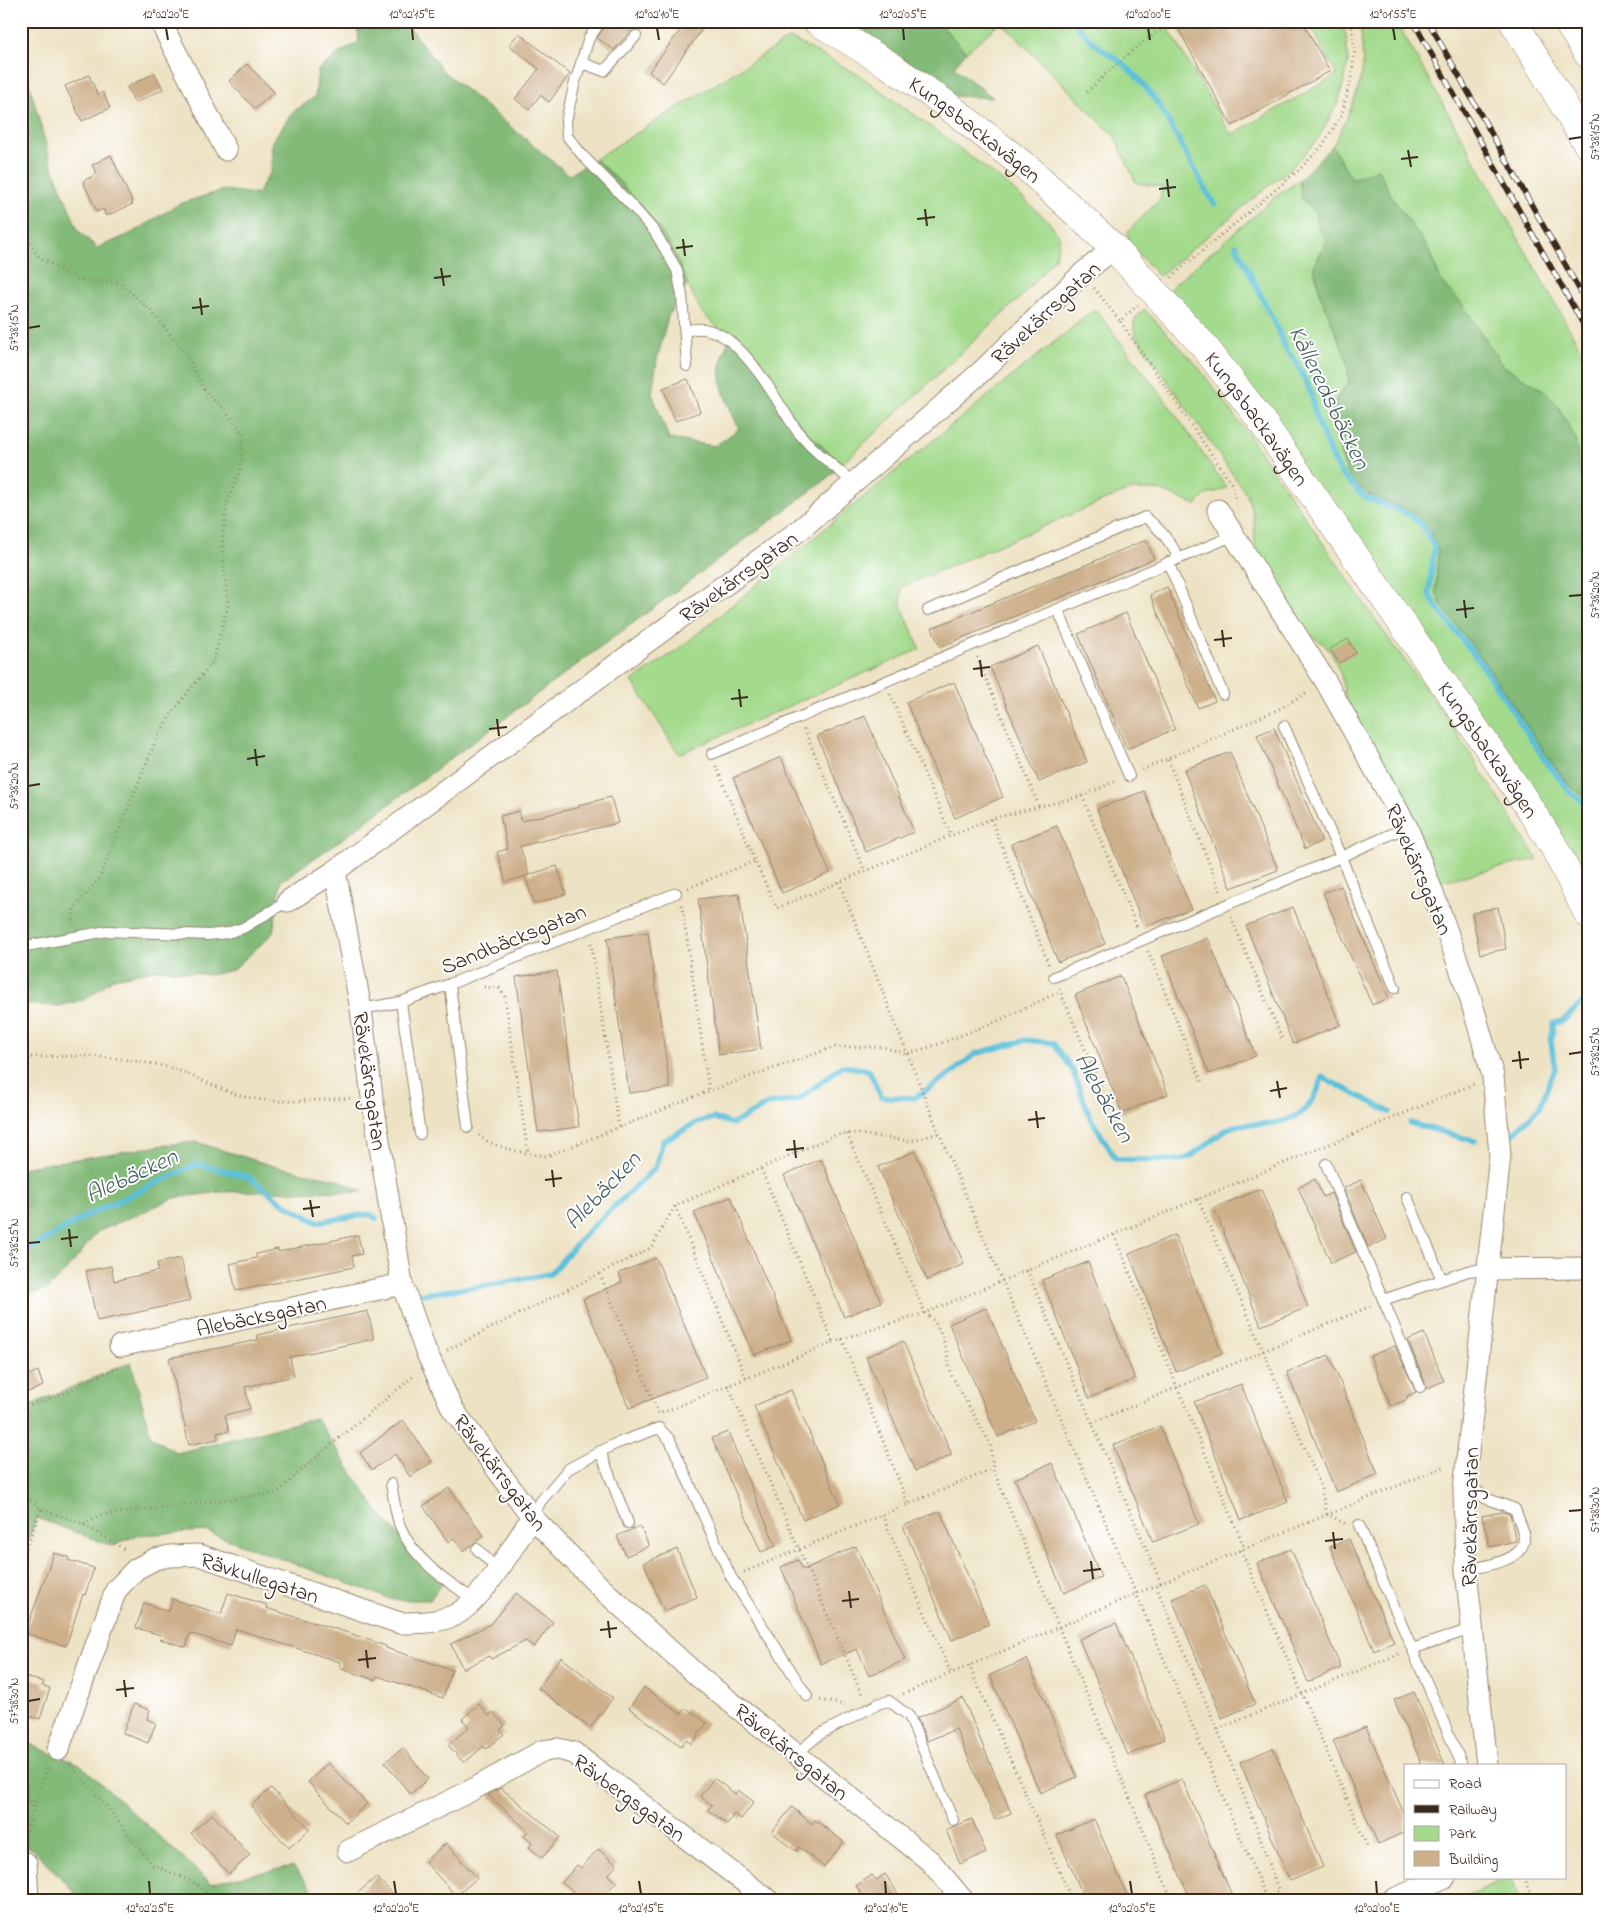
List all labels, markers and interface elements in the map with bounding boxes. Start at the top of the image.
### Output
text: 12°02'20"E [143,6,189,24]
text: 12°02'15"E [389,6,435,24]
text: 12°02'10"E [635,6,679,24]
text: 12°02'05"E [879,6,927,24]
text: 12°02'00"E [1125,6,1171,24]
text: 12°01'55"E [1369,6,1417,24]
street label: Kungsbackavägen [901,70,1047,192]
text: 57°38'15"N [1587,113,1605,161]
street label: Rävekärrsgatan [985,255,1110,374]
text: 57°38'15"N [6,304,24,352]
water label: Kålleredsbäcken [1278,320,1378,477]
street label: Kungsbackavägen [1195,346,1315,494]
street label: Rävekärrsgatan [674,524,806,633]
text: 57°38'20"N [1587,571,1605,619]
street label: Kungsbackavägen [1428,676,1545,826]
text: 57°38'20"N [6,762,24,810]
street label: Rävekärrsgatan [1374,800,1459,941]
street label: Sandbäcksgatan [437,897,592,985]
street label: Rävekärrsgatan [341,1010,394,1153]
text: 57°38'25"N [1587,1027,1605,1077]
water label: Alebäcken [1064,1047,1142,1151]
water label: Alebäcken [80,1140,185,1214]
water label: Alebäcken [557,1143,651,1239]
text: 57°38'25"N [6,1218,24,1268]
street label: Alebäcksgatan [194,1289,330,1348]
street label: Rävekärrsgatan [443,1408,553,1540]
street label: Rävekärrsgatan [1455,1447,1490,1587]
text: 57°38'30"N [1587,1487,1605,1533]
street label: Rävkullegatan [195,1546,323,1615]
text: 57°38'30"N [6,1678,24,1724]
street label: Rävekärrsgatan [725,1697,855,1811]
street label: Rävbergsgatan [564,1747,691,1852]
legend [1404,1764,1566,1878]
text: Road [1449,1773,1482,1795]
text: Railway [1449,1799,1497,1822]
text: Park [1449,1823,1477,1845]
text: Building [1448,1849,1498,1872]
text: 12°02'25"E [126,1900,174,1918]
text: 12°02'20"E [373,1900,419,1918]
text: 12°02'15"E [618,1900,664,1918]
text: 12°02'10"E [864,1900,908,1918]
text: 12°02'05"E [1108,1900,1156,1918]
text: 12°02'00"E [1354,1900,1400,1918]

